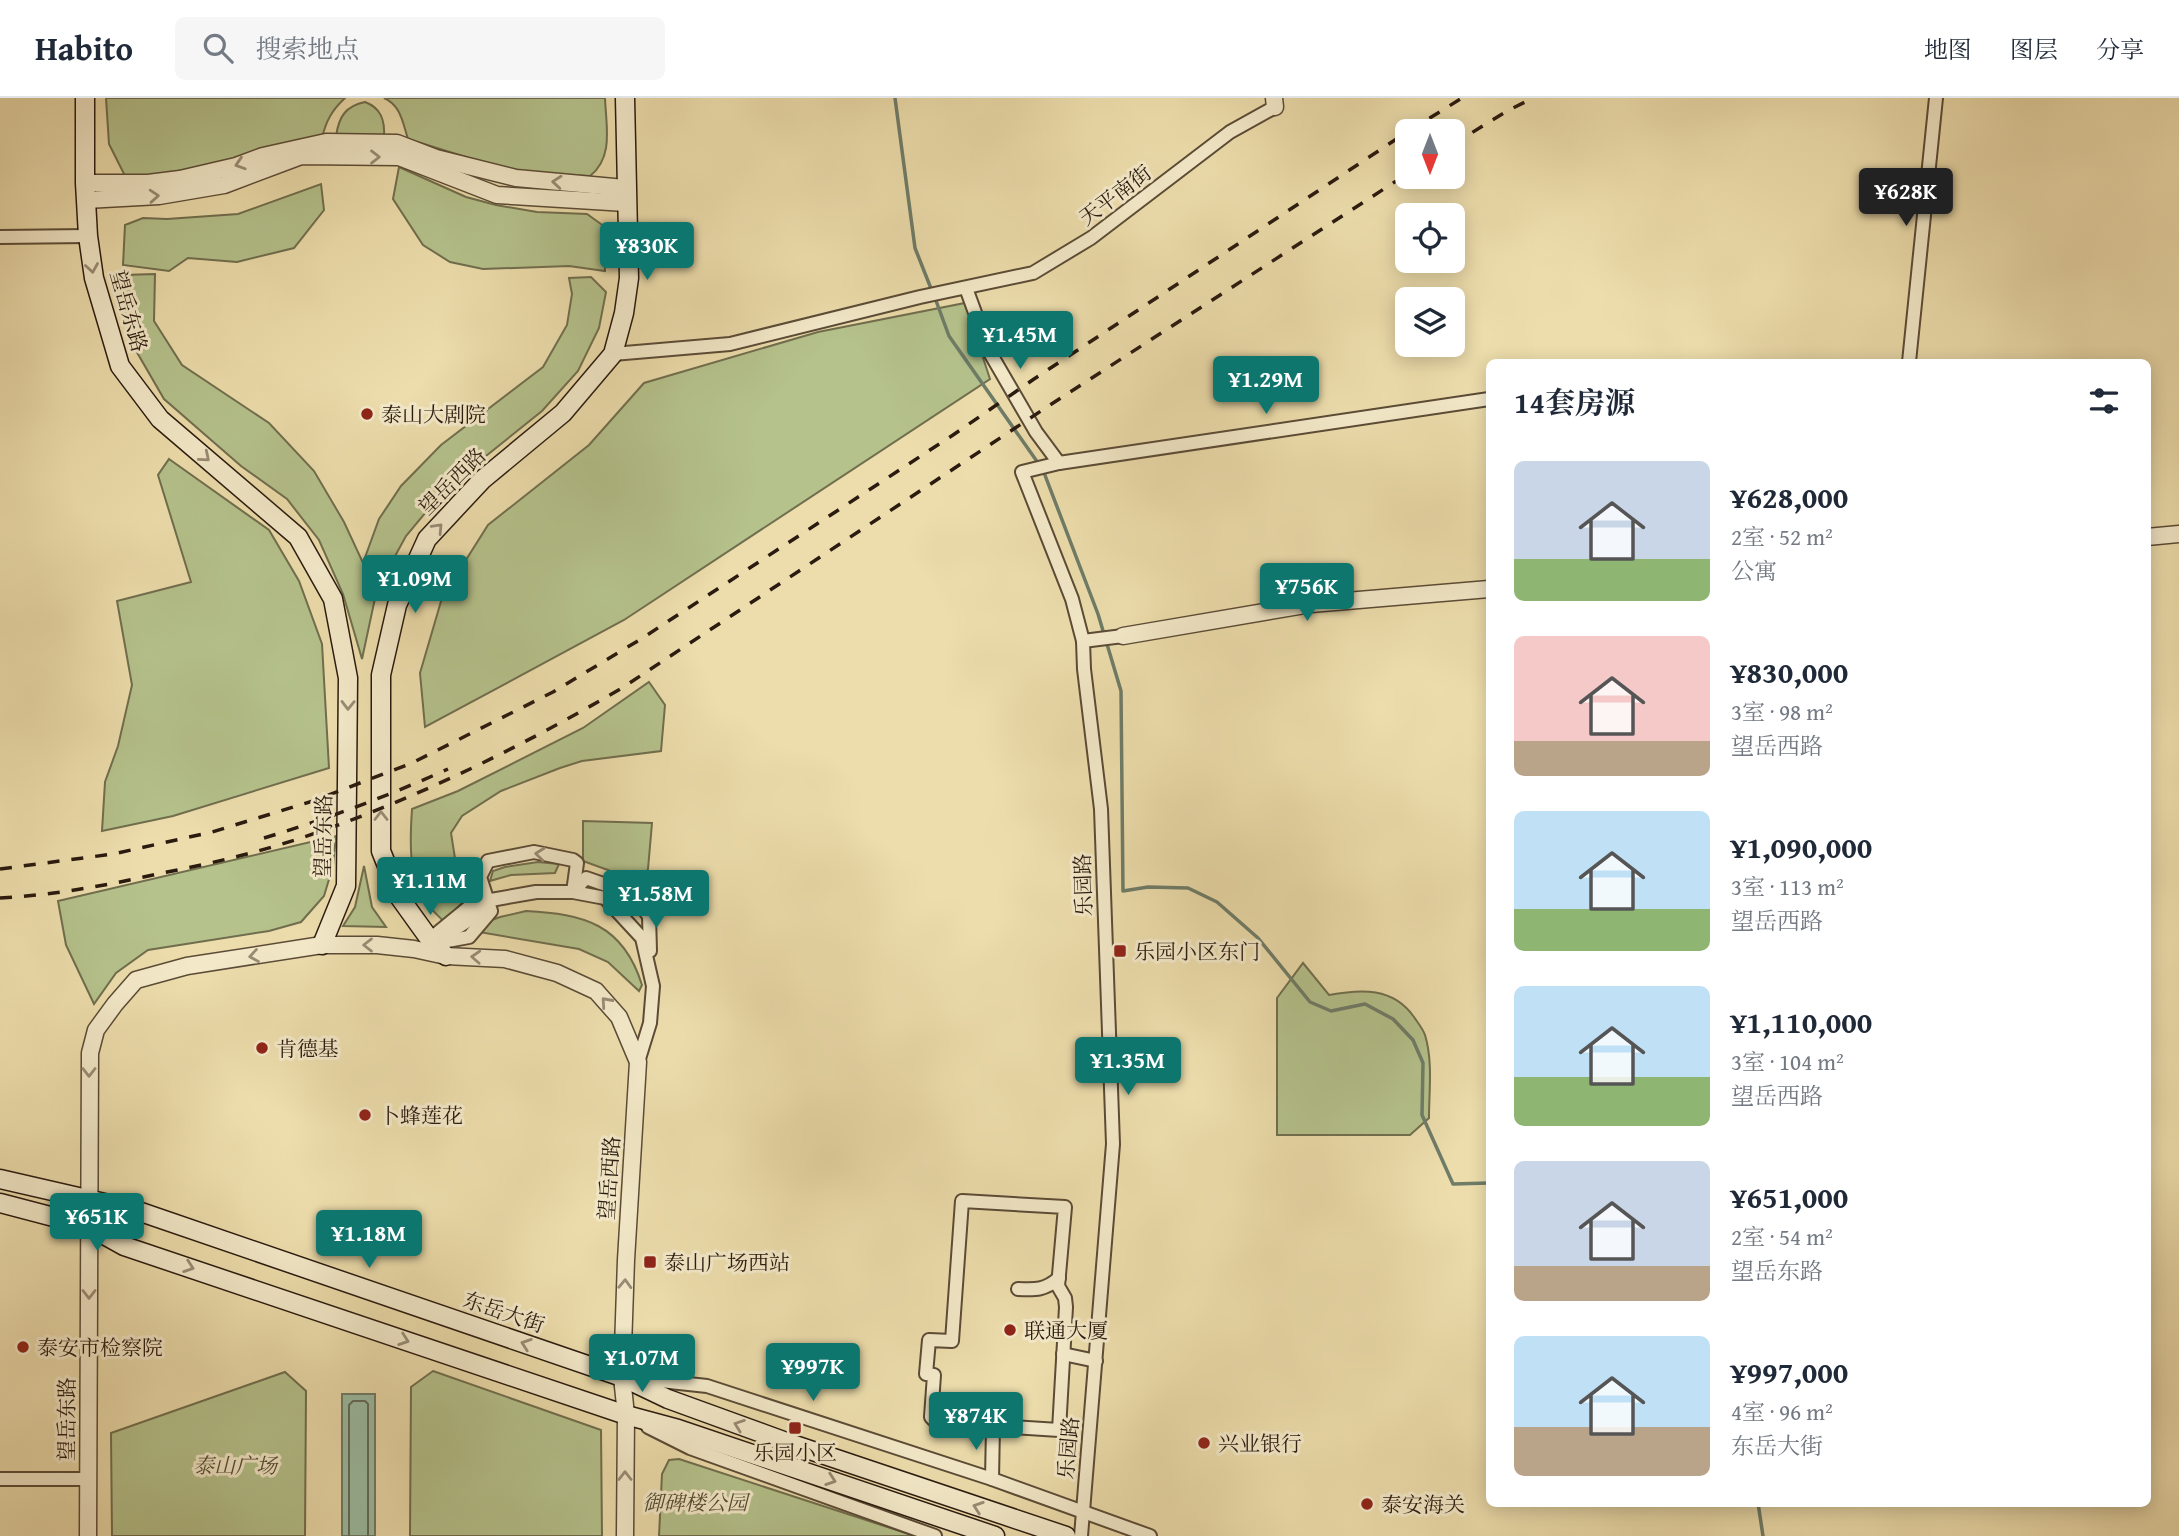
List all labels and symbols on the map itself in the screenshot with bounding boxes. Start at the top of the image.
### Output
north arrow [1395,119,1465,189]
one-way arrow [371,149,381,165]
one-way arrow [234,156,247,170]
street label: 天平南街 [1072,157,1158,233]
pin: ¥628K [1857,169,1955,228]
one-way arrow [551,175,562,190]
one-way arrow [149,188,160,203]
pin: ¥830K [598,222,696,282]
one-way arrow [84,262,99,274]
street label: 望岳东路 [103,266,155,356]
pin: ¥1.45M [963,312,1077,371]
pin: ¥1.29M [1209,356,1323,416]
place label: 泰山大剧院 [381,399,486,430]
marker: 泰山大剧院 [359,406,375,422]
street label: 望岳西路 [411,440,493,522]
one-way arrow [196,449,209,461]
one-way arrow [429,523,442,536]
pin: ¥1.09M [358,556,472,615]
pin: ¥756K [1258,564,1356,623]
one-way arrow [340,699,355,710]
street label: 望岳东路 [307,794,339,878]
one-way arrow [373,810,389,821]
one-way arrow [534,847,545,862]
street label: 乐园路 [1066,853,1100,917]
pin: ¥1.11M [373,858,487,917]
pin: ¥1.58M [599,870,713,930]
place label: 乐园小区东门 [1134,936,1260,967]
one-way arrow [362,937,373,953]
marker: 乐园小区东门 [1112,943,1128,959]
one-way arrow [248,948,260,963]
one-way arrow [470,950,481,965]
one-way arrow [602,998,614,1011]
place label: 肯德基 [276,1033,339,1064]
pin: ¥1.35M [1071,1038,1185,1097]
marker: 肯德基 [254,1040,270,1056]
one-way arrow [82,1066,97,1077]
place label: 卜蜂莲花 [379,1100,463,1131]
marker: 卜蜂莲花 [357,1107,373,1123]
street label: 望岳西路 [591,1135,627,1221]
pin: ¥651K [48,1194,146,1253]
pin: ¥1.18M [312,1210,426,1270]
place label: 泰山广场西站 [664,1247,790,1278]
marker: 泰山广场西站 [642,1254,658,1270]
one-way arrow [182,1259,195,1273]
one-way arrow [618,1278,633,1289]
street label: 东岳大街 [459,1284,549,1340]
one-way arrow [81,1289,96,1300]
place label: 联通大厦 [1024,1315,1108,1346]
marker: 联通大厦 [1002,1322,1018,1338]
place label: 泰安市检察院 [37,1332,163,1363]
one-way arrow [398,1332,410,1347]
pin: ¥1.07M [585,1334,699,1394]
one-way arrow [520,1338,532,1352]
marker: 泰安市检察院 [15,1339,31,1355]
pin: ¥997K [764,1344,862,1403]
street label: 望岳东路 [51,1377,82,1461]
pin: ¥874K [927,1392,1025,1452]
street label: 乐园路 [1050,1415,1086,1481]
one-way arrow [734,1419,746,1433]
marker: 乐园小区 [787,1420,803,1436]
place label: 兴业银行 [1218,1428,1302,1459]
marker: 兴业银行 [1196,1435,1212,1451]
place label: 乐园小区 [753,1437,837,1468]
park label: 泰山广场 [193,1450,279,1481]
one-way arrow [617,1470,633,1480]
one-way arrow [824,1472,836,1486]
park label: 御碑楼公园 [643,1487,750,1518]
place label: 泰安海关 [1381,1489,1465,1520]
marker: 泰安海关 [1359,1496,1375,1512]
one-way arrow [972,1500,984,1515]

